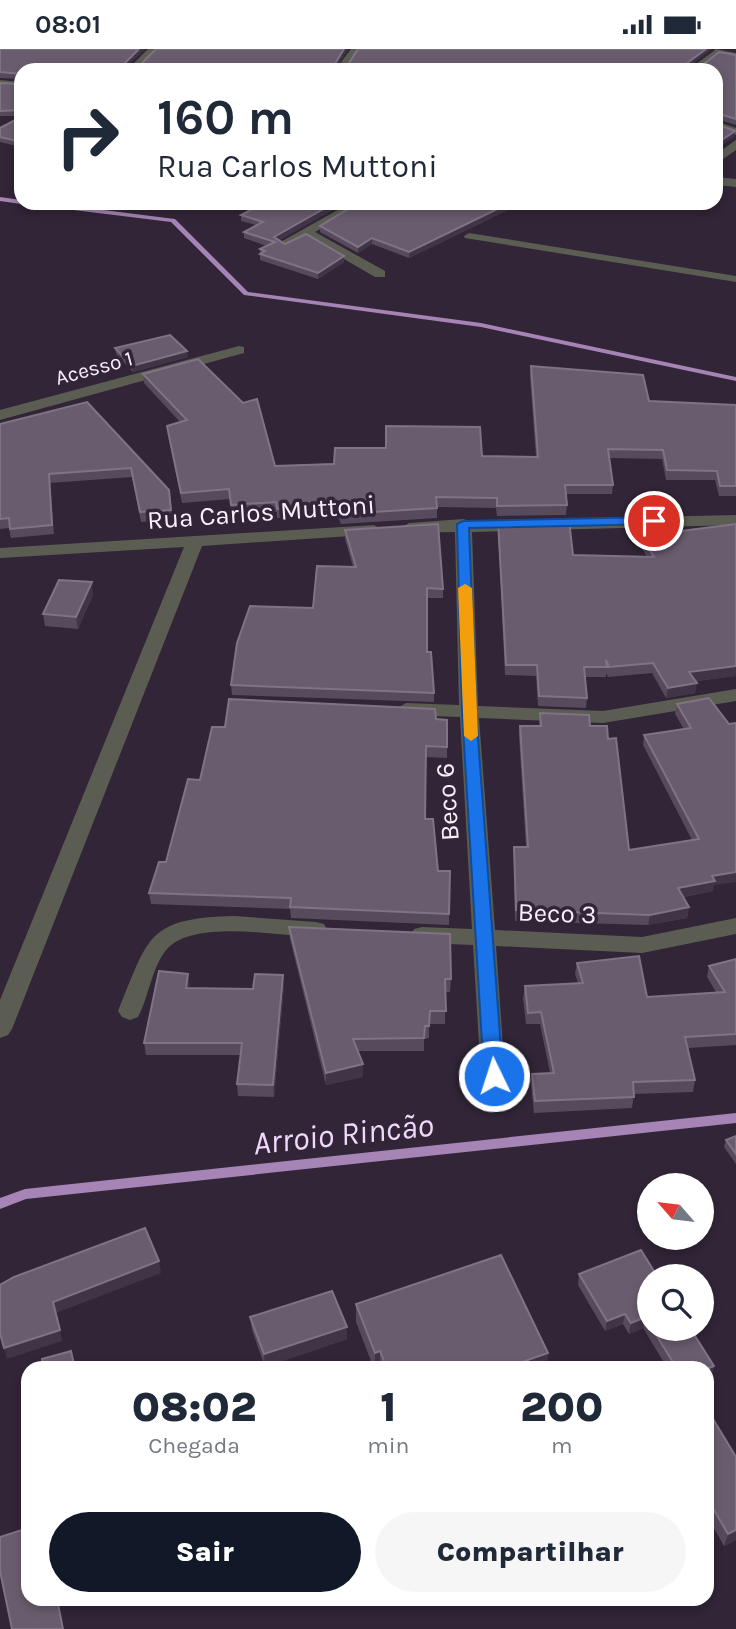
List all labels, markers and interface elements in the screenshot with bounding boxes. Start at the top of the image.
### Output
text: 08:01 [35,9,101,40]
text: 160 m [157,89,294,146]
icon: right [42,91,133,182]
text: Rua Carlos Muttoni [157,148,438,185]
street label: Acesso 1 [53,346,135,390]
street label: Rua Carlos Muttoni [146,489,376,536]
pin [624,491,684,551]
icon: arrive [635,502,673,540]
street label: Beco 6 [429,762,466,842]
street label: Beco 3 [517,897,597,930]
position arrow [457,1039,531,1113]
water label: Arroio Rincão [251,1106,435,1162]
north arrow [637,1173,714,1249]
map controls [637,1173,714,1341]
button: search [637,1264,714,1341]
text: 08:02 [132,1382,256,1432]
text: 1 [380,1382,396,1432]
text: 200 [520,1382,603,1432]
text: Chegada [148,1432,240,1459]
text: min [367,1432,409,1459]
text: m [551,1432,572,1459]
button: Sair [49,1512,361,1592]
button: Compartilhar [375,1512,686,1592]

